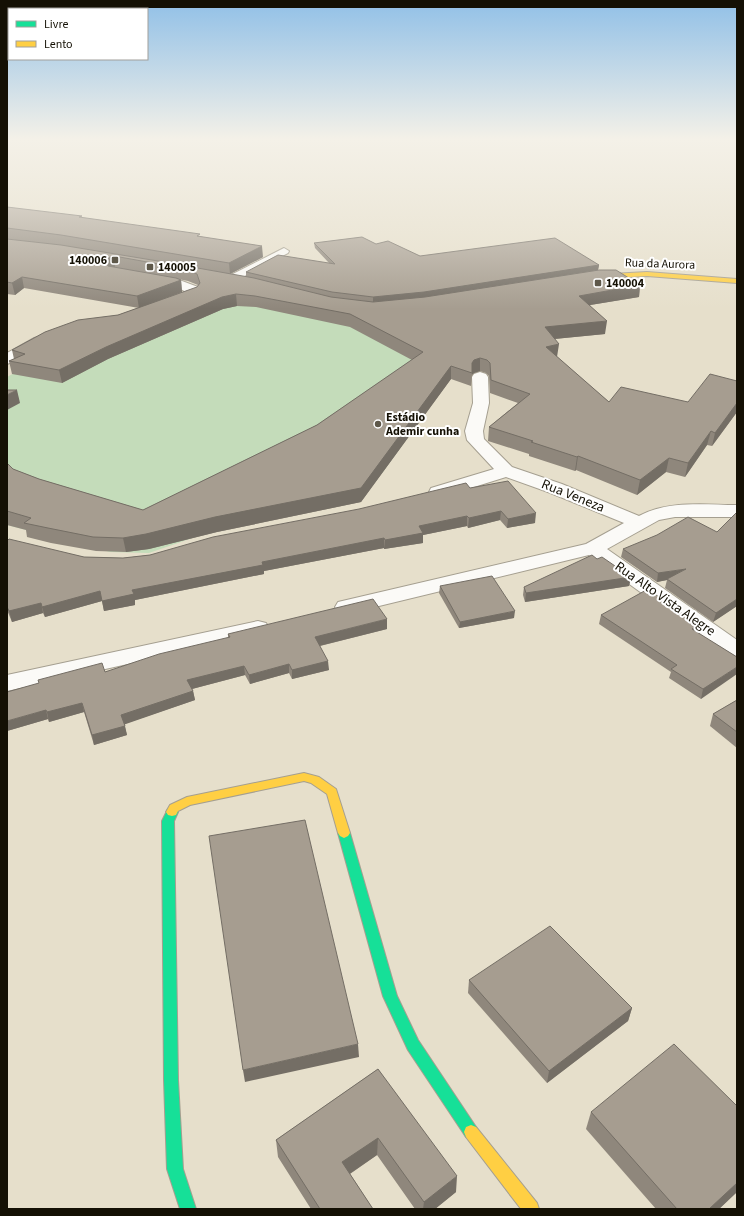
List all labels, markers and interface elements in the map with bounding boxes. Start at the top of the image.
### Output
legend [8,8,148,60]
text: Livre [44,16,68,33]
text: Lento [44,36,73,53]
place label: 140006 [69,252,107,269]
street label: Rua da Aurora [625,254,695,274]
marker: 140006 [110,255,120,265]
place label: 140005 [158,259,196,276]
marker: 140005 [145,262,155,272]
place label: 140004 [606,275,645,292]
marker: 140004 [593,278,603,288]
place label: Estádio Ademir cunha [385,409,459,440]
marker: Estádio Ademir cunha [373,419,383,429]
street label: Rua Veneza [538,474,608,518]
street label: Rua Alto Vista Alegre [611,557,719,641]

